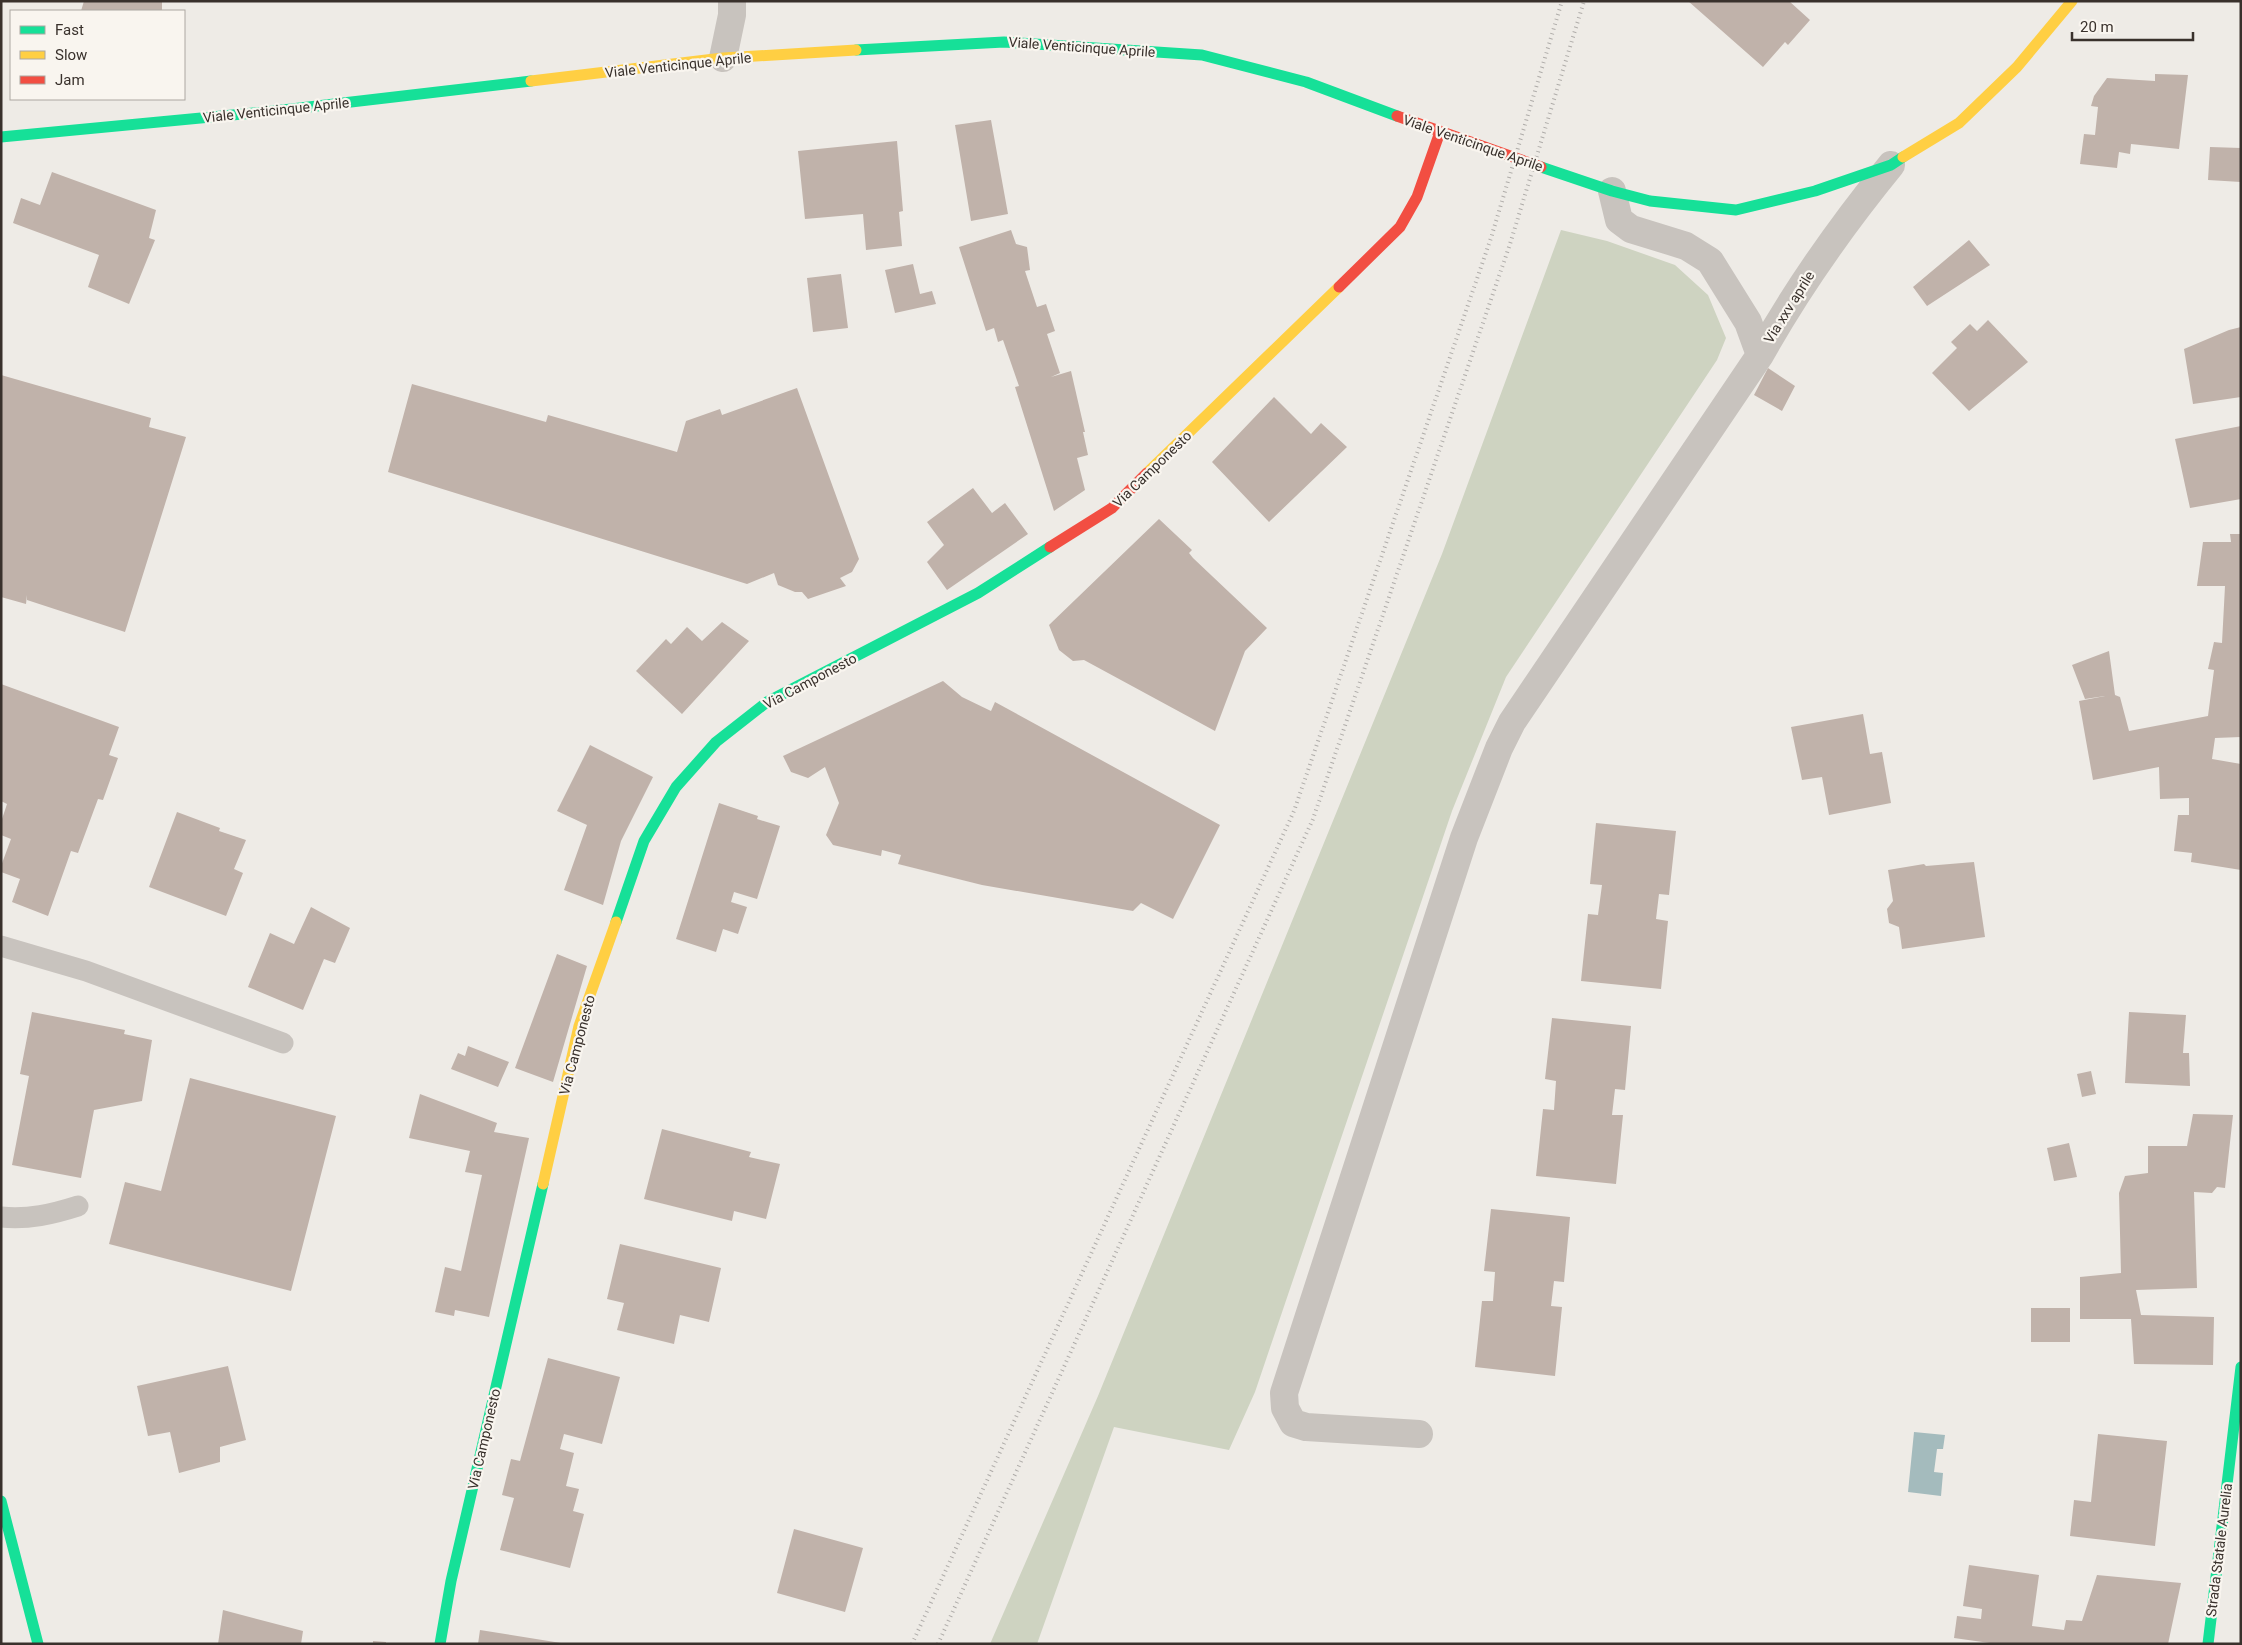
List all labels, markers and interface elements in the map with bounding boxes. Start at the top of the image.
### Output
legend [10,10,185,100]
scale bar [2072,10,2193,42]
text: 20 m [2080,18,2114,36]
text: Fast [55,21,84,39]
street label: Viale Venticinque Aprile [1008,34,1156,60]
text: Slow [55,46,87,64]
street label: Viale Venticinque Aprile [604,49,752,81]
text: Jam [55,71,85,89]
street label: Viale Venticinque Aprile [202,94,350,126]
street label: Viale Venticinque Aprile [1401,112,1545,174]
street label: Via xxv aprile [1760,268,1818,346]
street label: Via Camponesto [1109,427,1195,511]
street label: Via Camponesto [761,650,859,712]
street label: Via Camponesto [556,993,598,1097]
street label: Via Camponesto [465,1387,503,1491]
street label: Strada Statale Aurelia [2203,1482,2235,1618]

